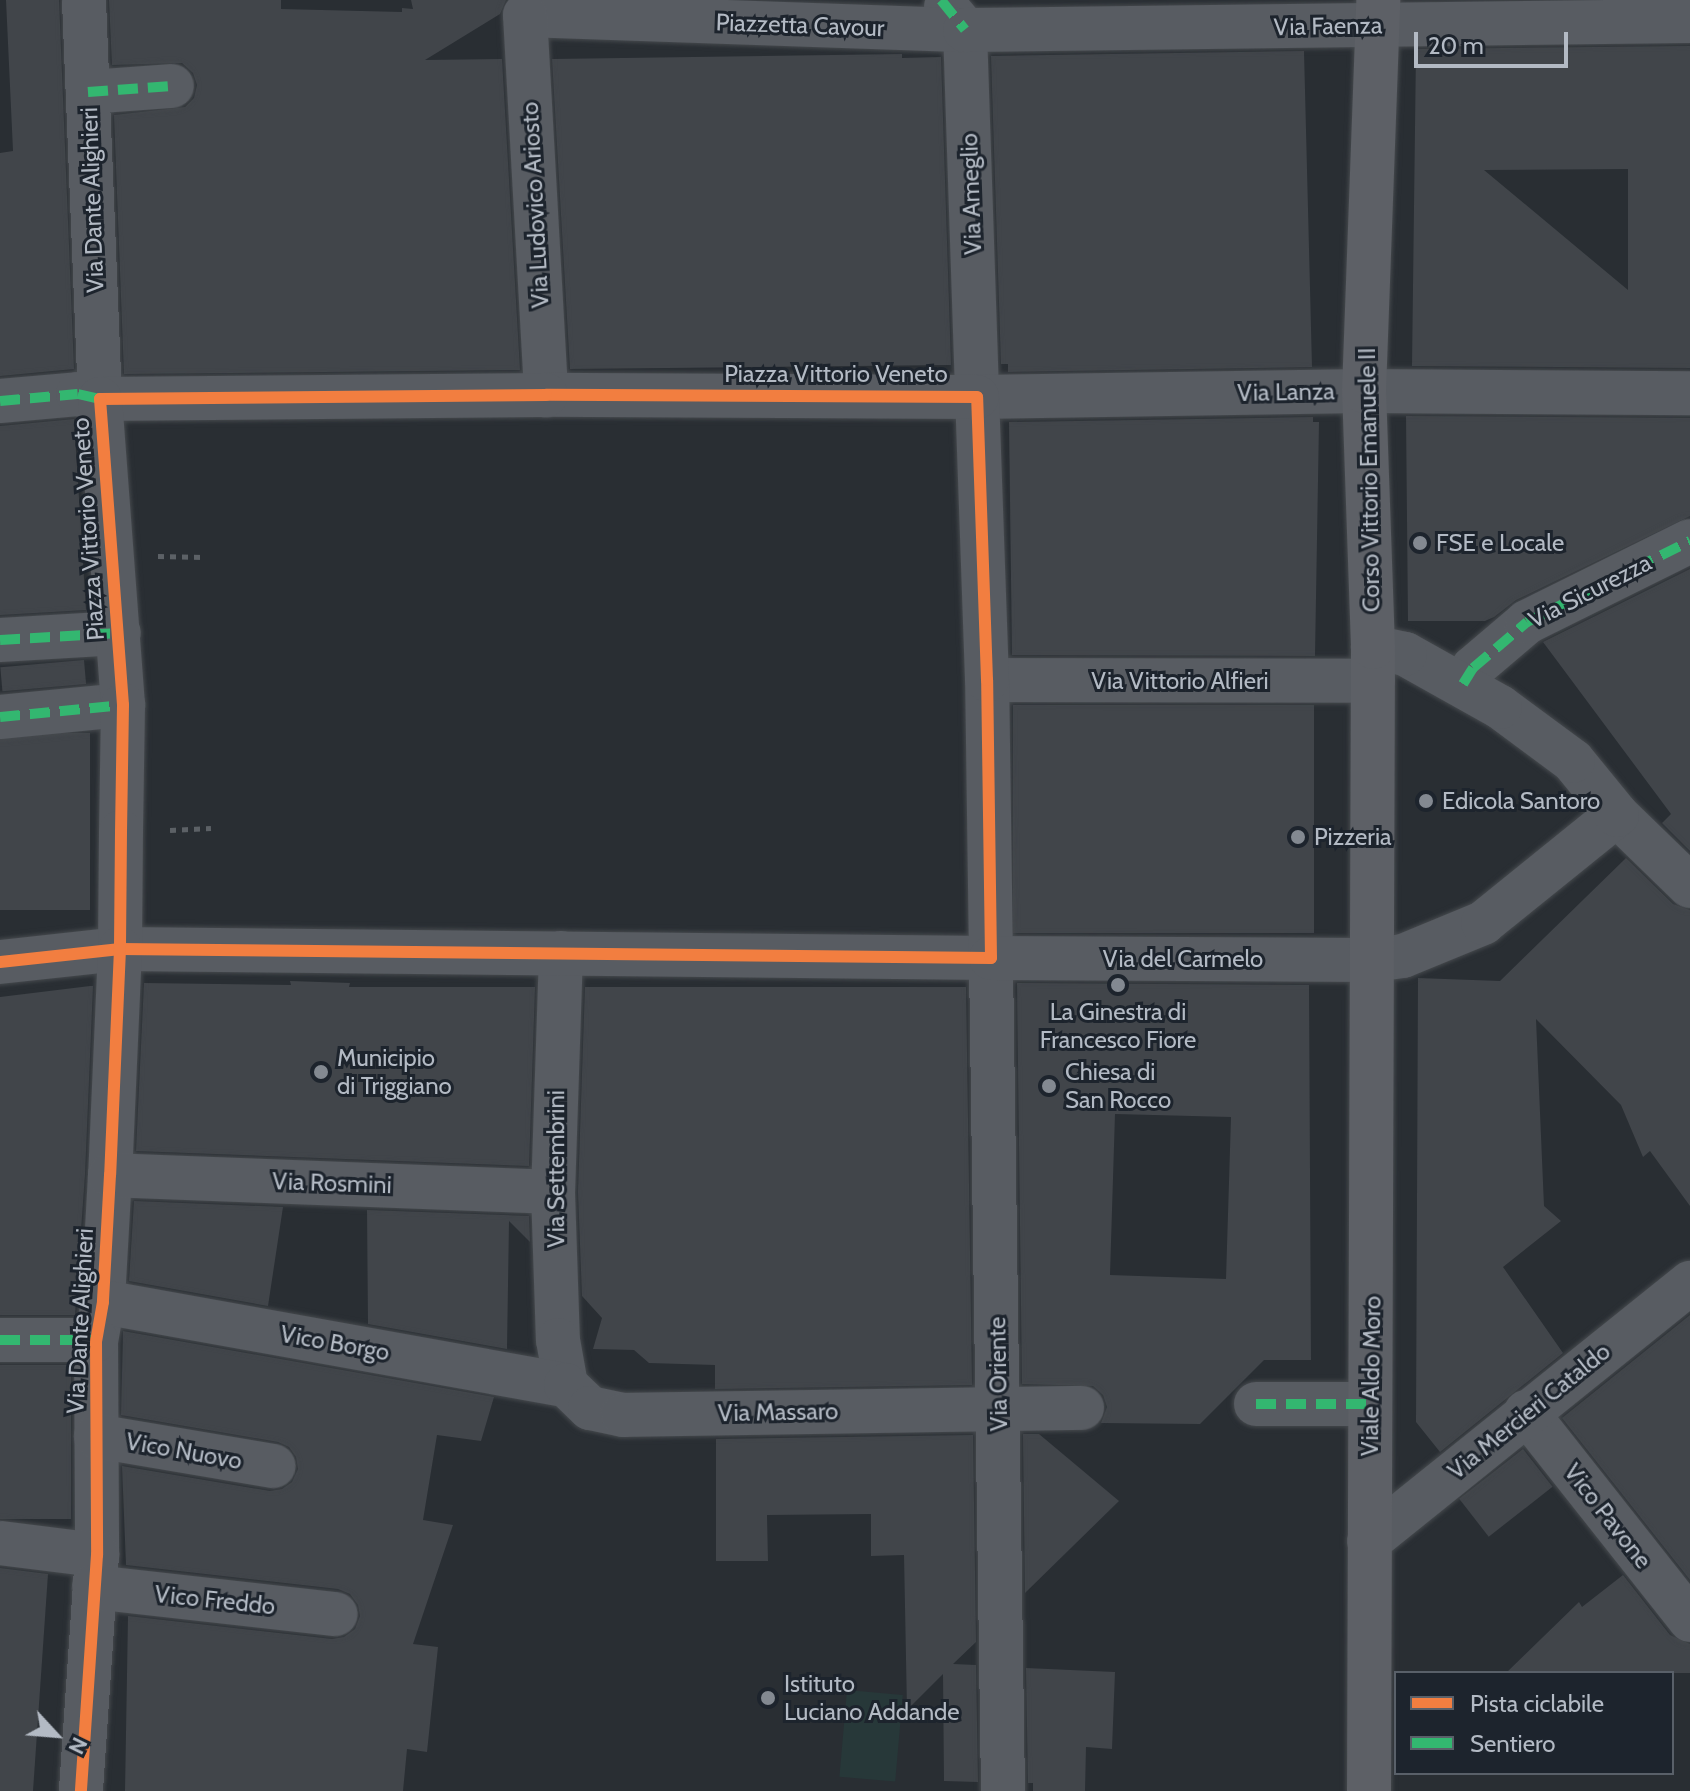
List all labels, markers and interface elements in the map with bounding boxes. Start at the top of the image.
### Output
street label: Piazzetta Cavour [715,8,885,42]
street label: Via Faenza [1273,11,1383,41]
scale bar [1418,16,1572,66]
text: 20 m [1428,31,1484,60]
street label: Via Ludovico Ariosto [515,101,555,309]
street label: Via Dante Alighieri [74,107,110,293]
street label: Via Ameglio [954,133,988,255]
street label: Corso Vittorio Emanuele II [1352,348,1386,612]
street label: Piazza Vittorio Veneto [724,360,948,388]
street label: Via Lanza [1237,377,1335,407]
street label: Piazza Vittorio Veneto [66,417,110,641]
place label: FSE e Locale [1436,529,1564,557]
marker: FSE e Locale [1411,534,1429,552]
street label: Via Sicurezza [1524,548,1656,634]
street label: Via Vittorio Alfieri [1091,667,1269,695]
place label: Edicola Santoro [1442,787,1600,815]
marker: Edicola Santoro [1417,792,1435,810]
place label: Pizzeria [1314,823,1391,851]
marker: Pizzeria [1289,828,1307,846]
street label: Via del Carmelo [1103,945,1263,973]
marker: La Ginestra di Francesco Fiore [1109,976,1127,994]
place label: La Ginestra di Francesco Fiore [1040,998,1196,1054]
place label: Municipio di Triggiano [337,1044,452,1100]
place label: Chiesa di San Rocco [1065,1058,1171,1114]
marker: Municipio di Triggiano [312,1063,330,1081]
marker: Chiesa di San Rocco [1040,1077,1058,1095]
street label: Via Settembrini [542,1090,570,1248]
street label: Via Rosmini [272,1167,392,1199]
street label: Via Dante Alighieri [61,1227,99,1415]
street label: Viale Aldo Moro [1355,1296,1387,1456]
street label: Via Oriente [983,1317,1013,1431]
street label: Vico Borgo [278,1319,392,1367]
street label: Via Mercieri Cataldo [1442,1337,1616,1485]
street label: Via Massaro [718,1397,838,1427]
street label: Vico Nuovo [124,1427,244,1475]
street label: Vico Pavone [1558,1458,1658,1574]
street label: Vico Freddo [153,1579,277,1621]
place label: Istituto Luciano Addande [784,1670,960,1726]
legend [1394,1671,1674,1775]
marker: Istituto Luciano Addande [759,1689,777,1707]
text: Pista ciclabile [1470,1689,1604,1718]
north arrow [16,1695,96,1775]
text: Sentiero [1470,1729,1555,1758]
text: N [62,1733,94,1759]

